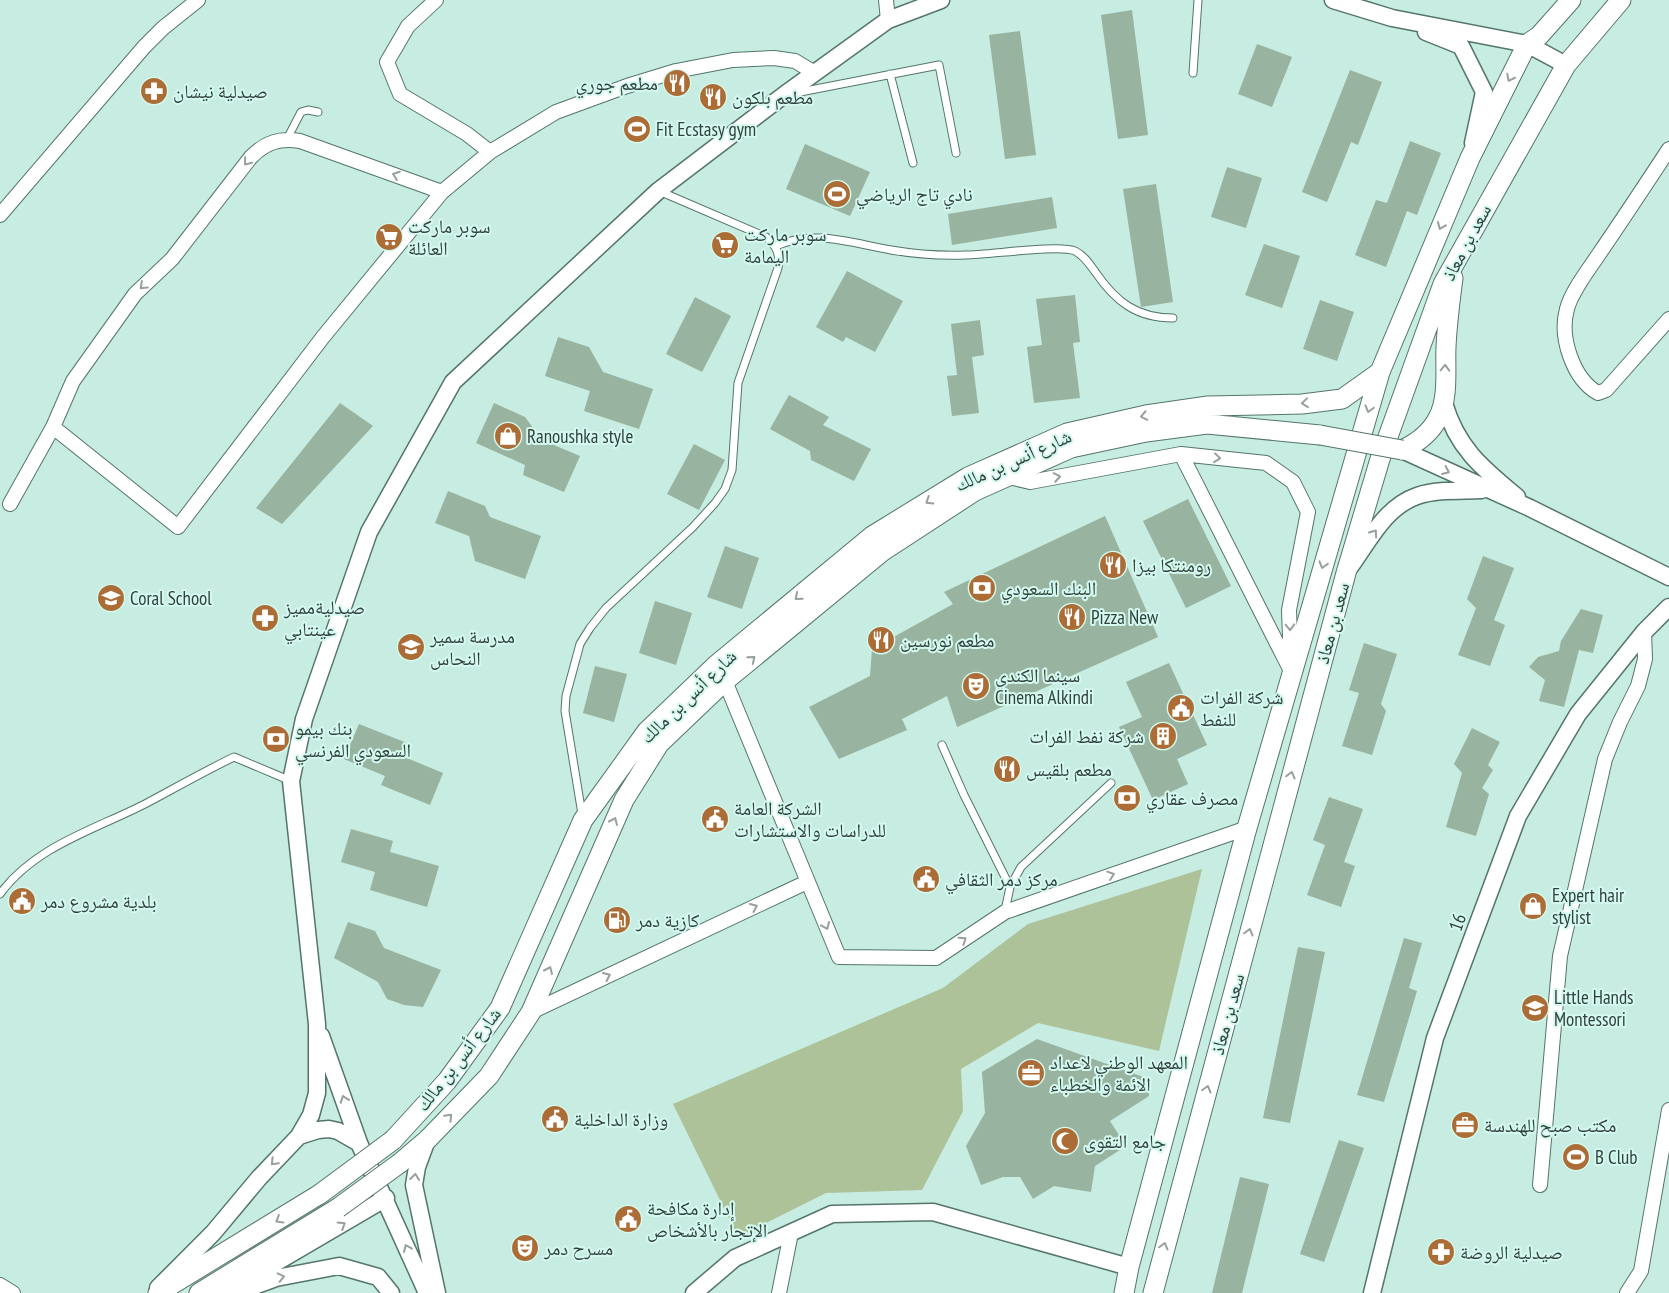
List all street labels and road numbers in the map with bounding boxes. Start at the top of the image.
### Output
street label: سعد بن معاذ [1436,200,1496,284]
street label: شارع أنس بن مالك [951,424,1075,496]
street label: سعد بن معاذ [1310,580,1354,666]
street label: شارع أنس بن مالك [635,644,741,748]
street label: 16 [1443,910,1471,934]
street label: سعد بن معاذ [1205,971,1249,1057]
street label: شارع أنس بن مالك [410,1002,506,1116]

